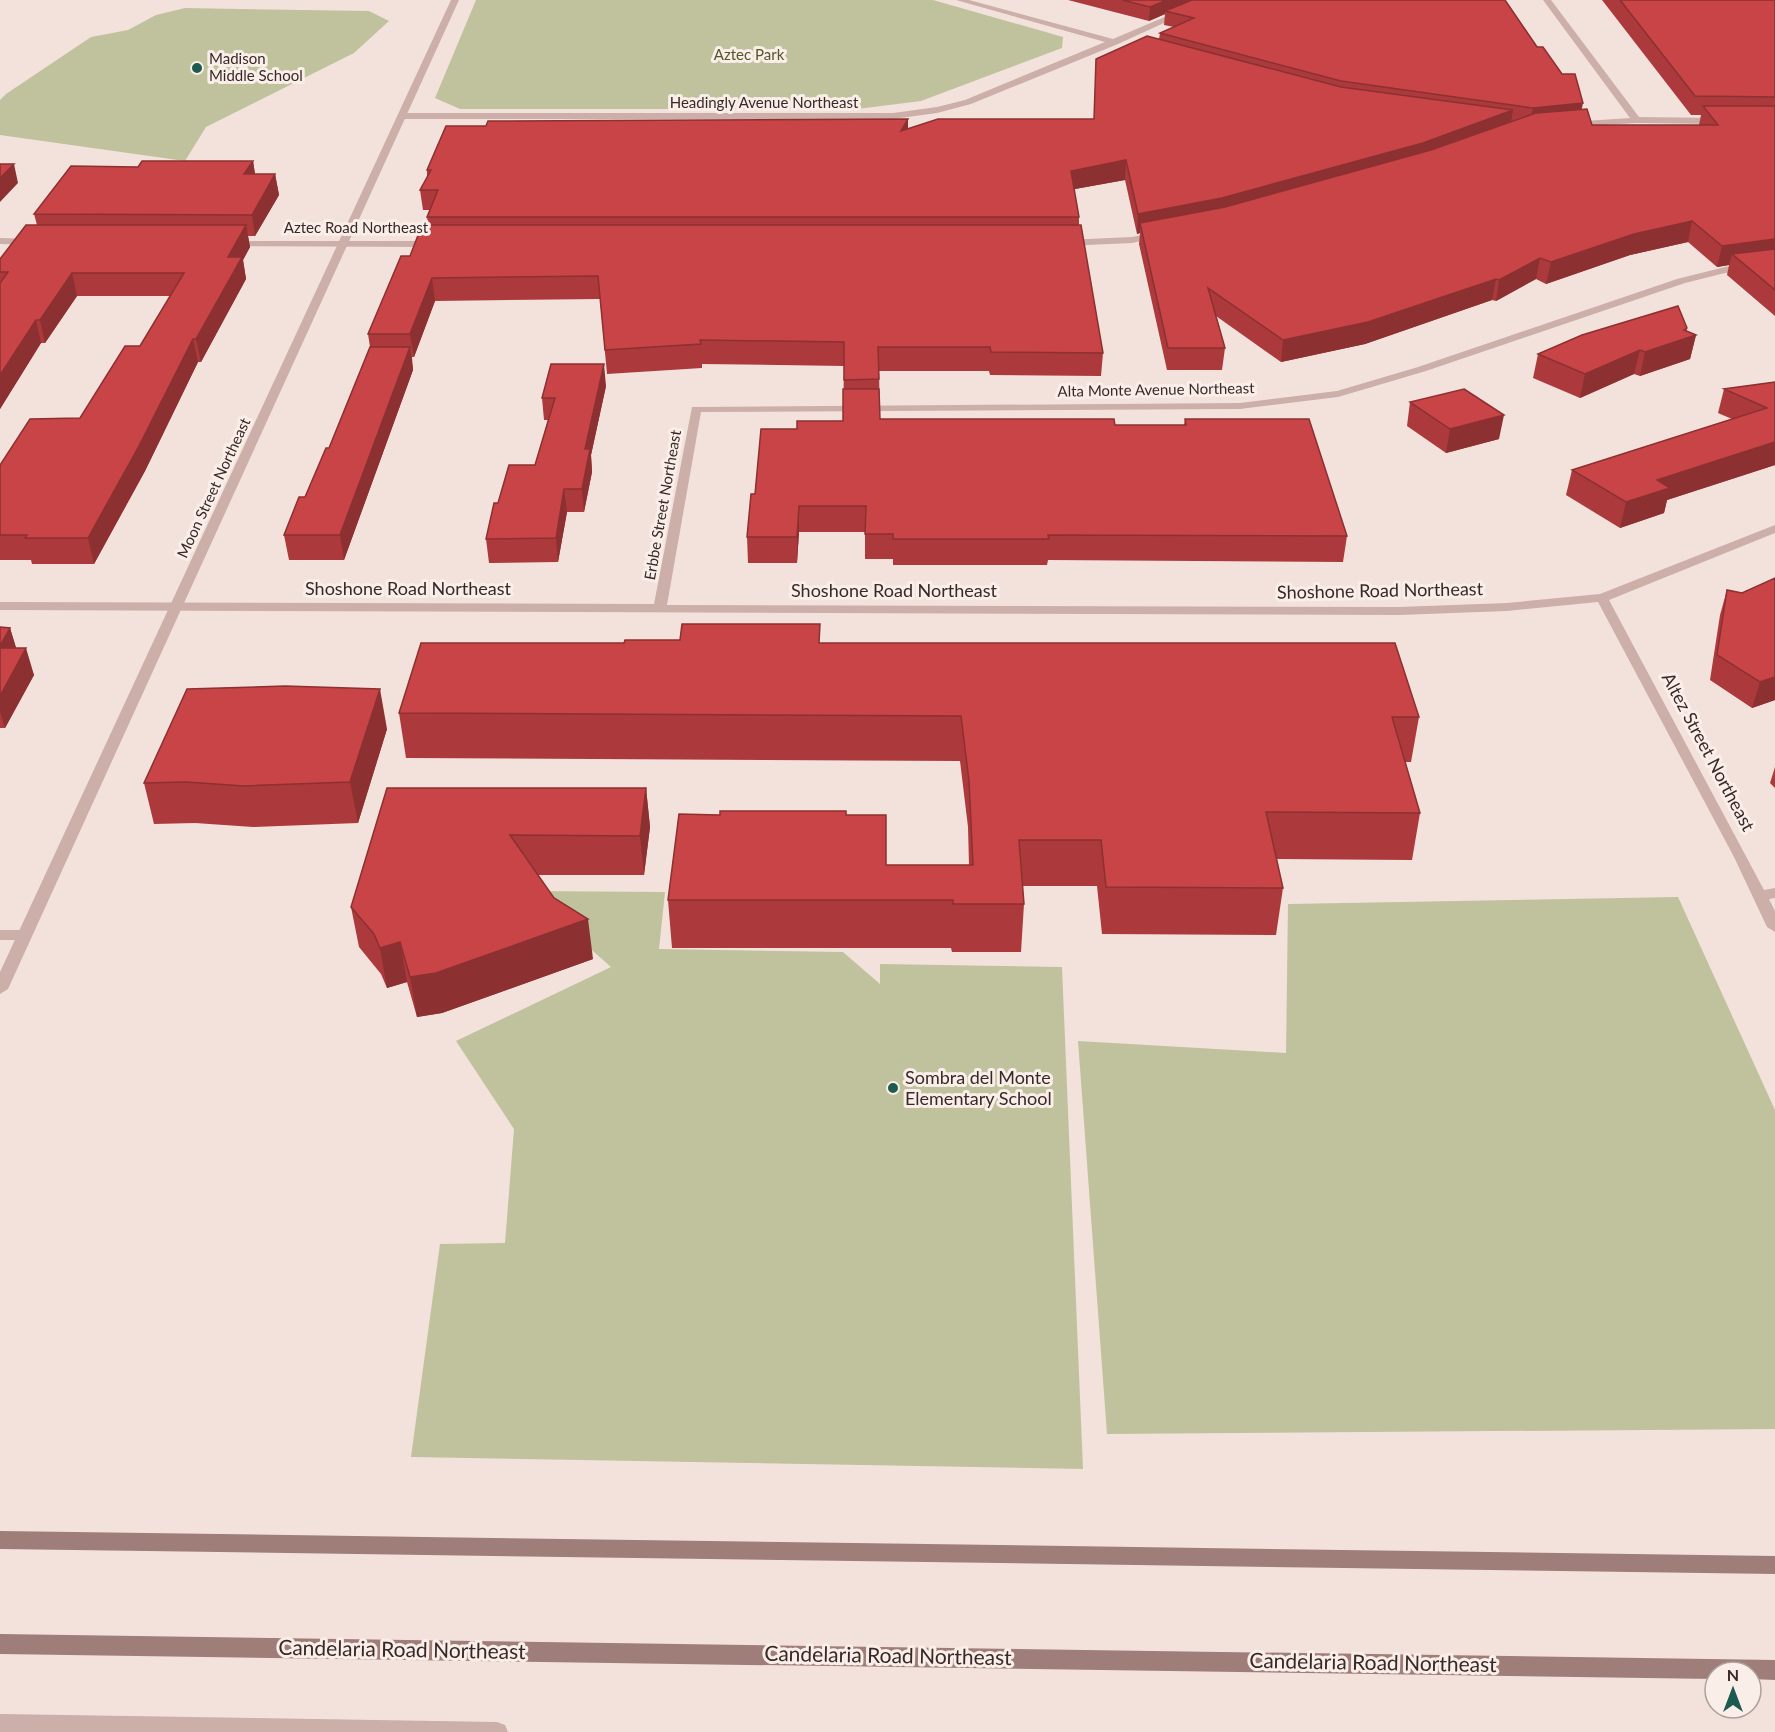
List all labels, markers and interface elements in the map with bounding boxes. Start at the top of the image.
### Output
park label: Aztec Park [714,45,785,63]
place label: Madison Middle School [209,49,303,84]
marker: Madison Middle School [190,61,204,75]
street label: Headingly Avenue Northeast [670,93,859,111]
street label: Aztec Road Northeast [284,218,429,236]
street label: Alta Monte Avenue Northeast [1057,378,1255,400]
street label: Moon Street Northeast [173,414,254,560]
street label: Erbbe Street Northeast [640,428,684,581]
street label: Shoshone Road Northeast [305,577,512,599]
street label: Shoshone Road Northeast [1277,577,1484,603]
street label: Shoshone Road Northeast [791,579,998,601]
street label: Altez Street Northeast [1658,668,1760,835]
place label: Sombra del Monte Elementary School [905,1066,1052,1109]
marker: Sombra del Monte Elementary School [886,1081,900,1095]
street label: Candelaria Road Northeast [278,1634,526,1663]
street label: Candelaria Road Northeast [764,1640,1012,1669]
street label: Candelaria Road Northeast [1249,1647,1497,1676]
north arrow [1703,1660,1763,1720]
text: N [1727,1665,1739,1684]

